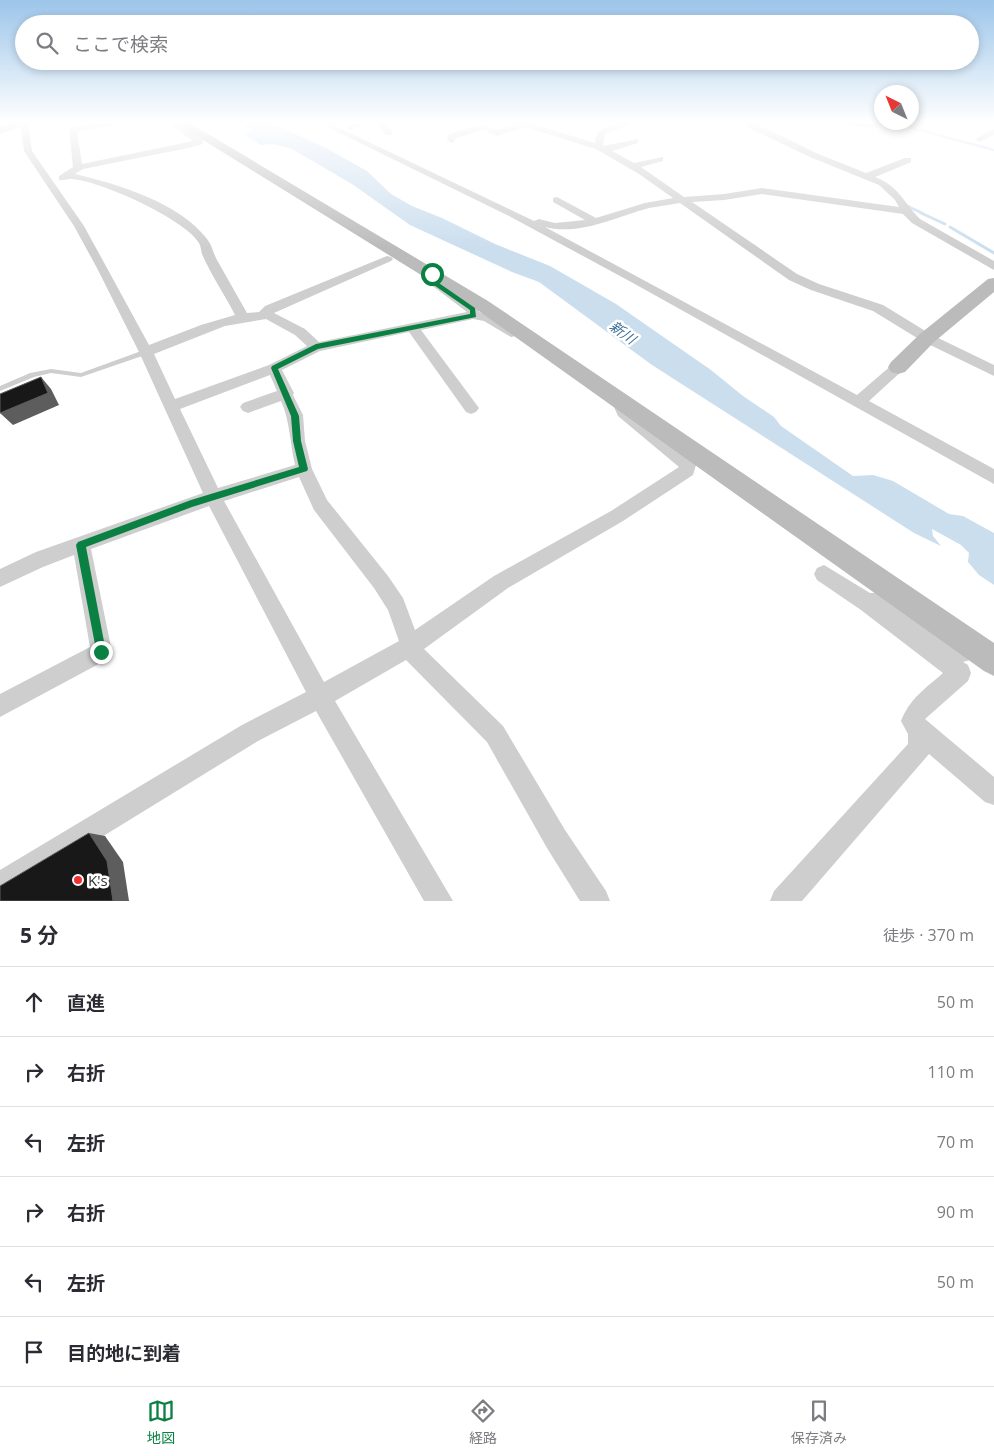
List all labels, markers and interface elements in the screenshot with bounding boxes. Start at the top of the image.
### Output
search box [15,15,979,70]
icon: search [33,29,61,57]
text: ここで検索 [73,31,168,57]
north arrow [874,85,919,130]
route start [421,263,444,286]
water label: 新川 [606,316,642,349]
route end [90,641,113,664]
place label: K's [88,870,108,890]
marker: K's [72,874,84,886]
text: 5 分 [20,921,58,949]
text: 徒歩 · 370 m [883,924,974,946]
icon: ahead [20,988,48,1016]
text: 直進 [67,990,105,1016]
text: 50 m [937,991,974,1013]
icon: right [20,1058,48,1086]
text: 右折 [67,1060,105,1086]
text: 110 m [928,1061,974,1083]
icon: left [20,1128,48,1156]
text: 左折 [67,1130,105,1156]
text: 70 m [937,1131,974,1153]
icon: right [20,1198,48,1226]
text: 右折 [67,1200,105,1226]
text: 90 m [937,1201,974,1223]
icon: left [20,1268,48,1296]
text: 左折 [67,1270,105,1296]
text: 50 m [937,1271,974,1293]
icon: arrive [20,1338,48,1366]
text: 目的地に到着 [67,1340,181,1366]
tab: 地図 [147,1397,175,1447]
tab: 経路 [469,1397,497,1447]
tab: 保存済み [791,1397,847,1447]

